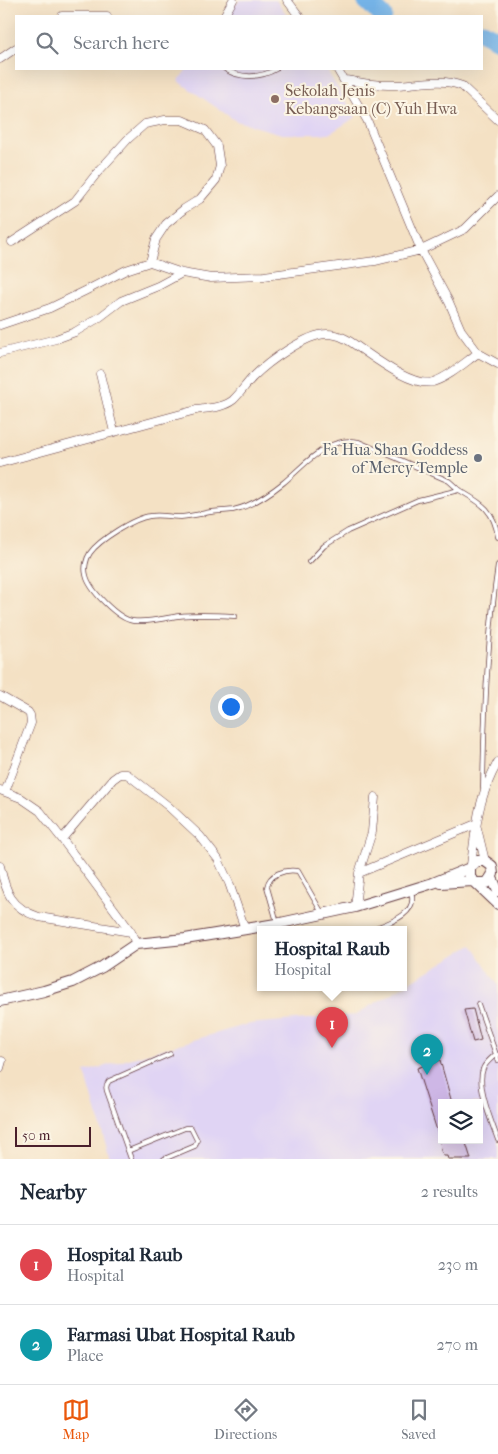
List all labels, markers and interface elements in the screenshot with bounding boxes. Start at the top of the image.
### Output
search box [15,15,483,70]
icon: search [33,29,61,57]
text: Search here [73,32,169,54]
place label: Sekolah Jenis Kebangsaan (C) Yuh Hwa [285,81,458,118]
marker: Sekolah Jenis Kebangsaan (C) Yuh Hwa [269,93,281,105]
place label: Fa Hua Shan Goddess of Mercy Temple [322,440,468,477]
marker: Fa Hua Shan Goddess of Mercy Temple [472,452,484,464]
your location [218,694,244,720]
popup [257,926,407,991]
text: Hospital Raub [274,938,390,960]
text: Hospital [274,960,332,979]
pin: 1 [316,1007,348,1048]
pin: 2 [411,1034,443,1075]
map controls [438,1099,483,1144]
button: layers [438,1099,483,1144]
scale bar [15,1124,91,1147]
text: 50 m [22,1127,50,1144]
text: Nearby [20,1180,86,1204]
text: 2 results [421,1182,478,1201]
text: Hospital Raub [67,1244,182,1266]
text: 1 [33,1255,39,1274]
text: 230 m [438,1255,478,1274]
text: Hospital [67,1266,124,1285]
text: Farmasi Ubat Hospital Raub [67,1324,295,1346]
text: 2 [32,1335,40,1354]
text: 270 m [437,1335,478,1354]
text: Place [67,1346,103,1365]
tab: Map [62,1396,90,1443]
tab: Directions [214,1396,277,1443]
tab: Saved [401,1396,436,1443]

